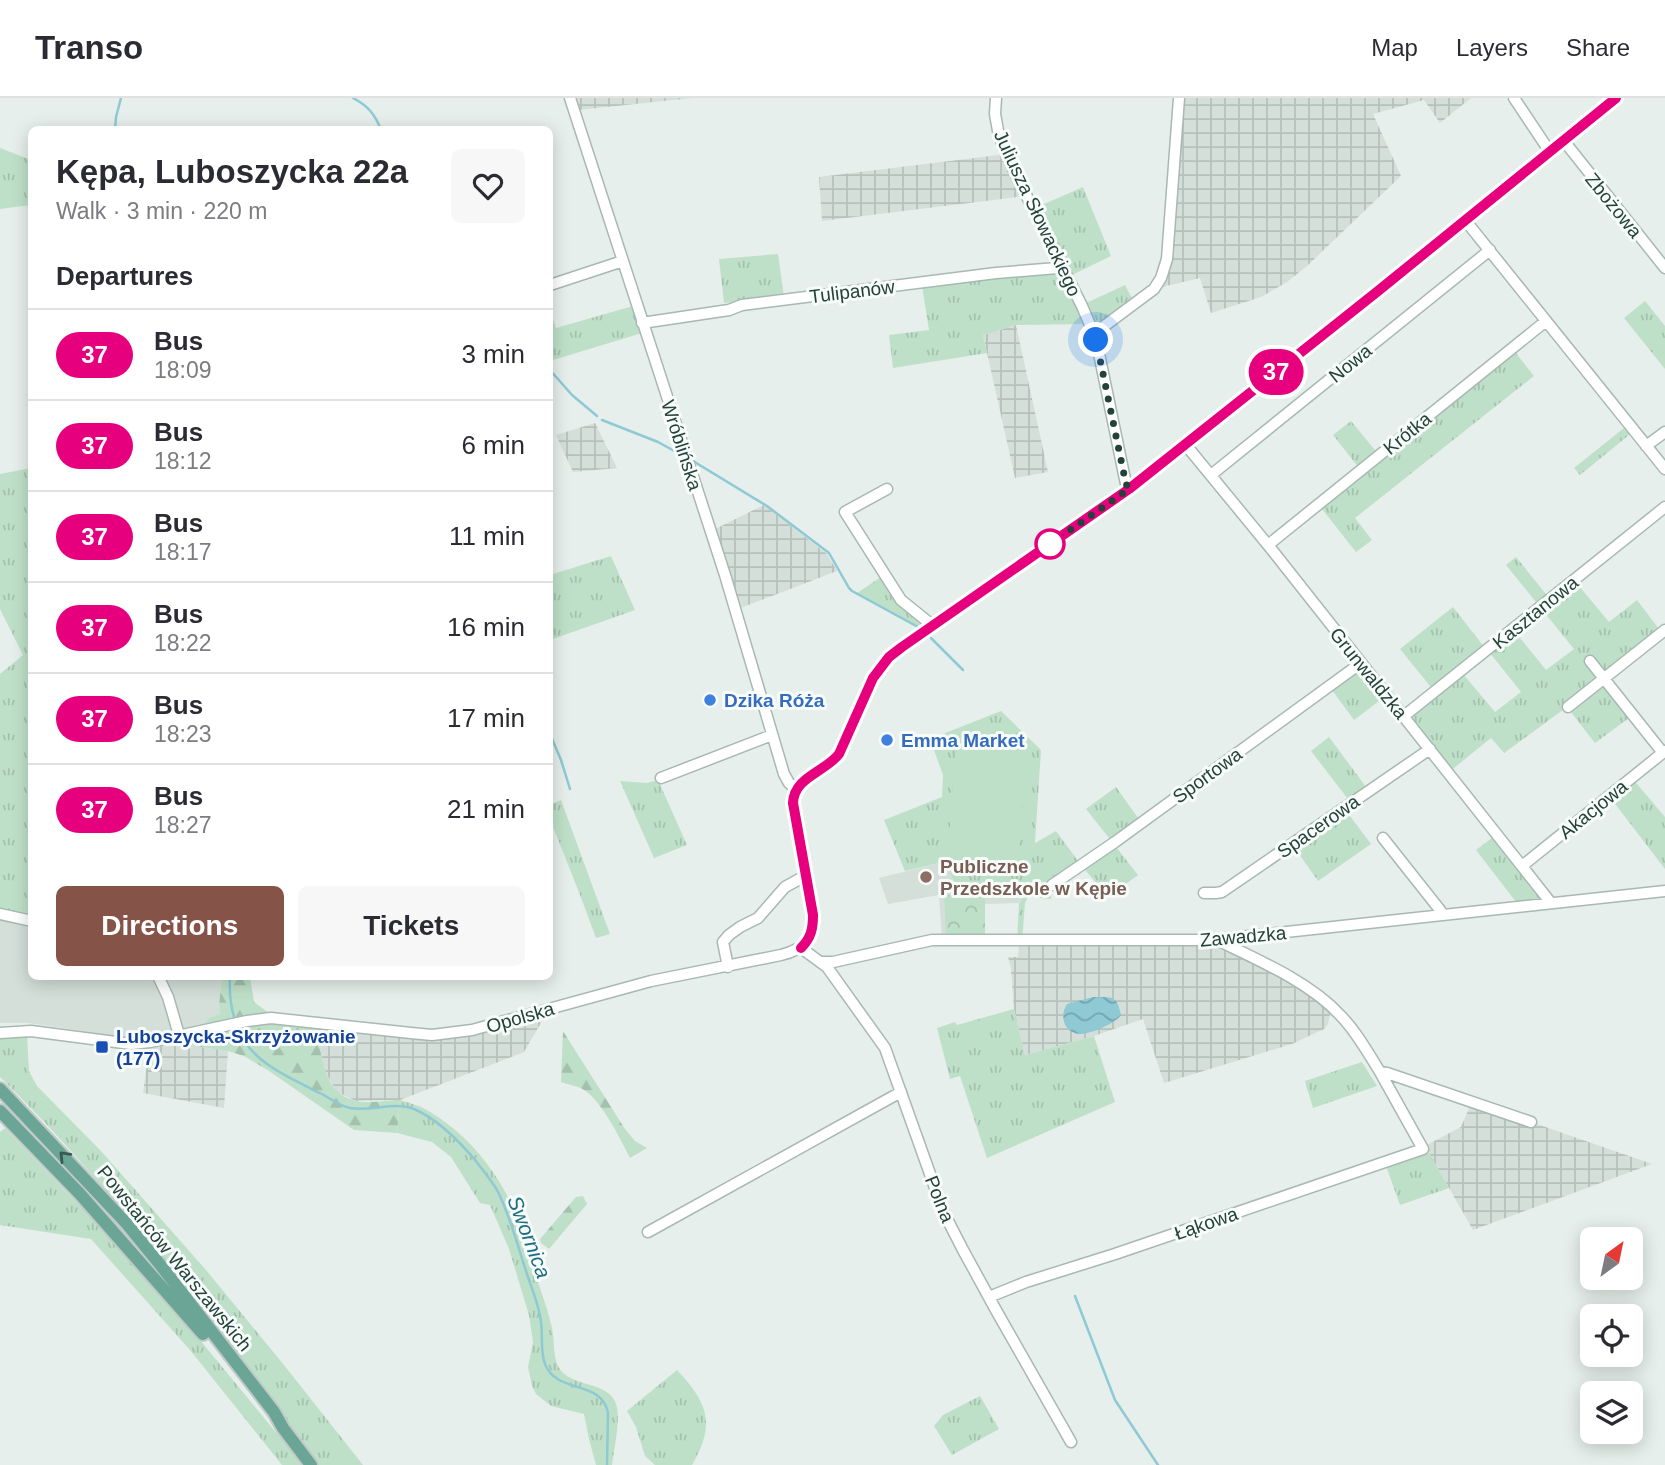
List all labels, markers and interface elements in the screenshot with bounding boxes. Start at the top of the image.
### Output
text: Transo [35,29,143,66]
text: Map [1371,34,1418,61]
text: Layers [1456,34,1528,61]
text: Share [1566,34,1630,61]
street label: Juliusza Słowackiego [990,127,1085,299]
button: heart [451,149,525,223]
text: Kępa, Luboszycka 22a [56,153,408,190]
street label: Zbożowa [1581,169,1646,242]
text: Walk · 3 min · 220 m [56,198,267,224]
text: Departures [56,261,193,291]
street label: Tulipanów [808,276,896,307]
your location [1078,322,1113,357]
text: Bus [154,326,203,356]
text: 3 min [461,339,525,369]
street label: Nowa [1325,340,1376,387]
text: 37 [81,341,108,368]
line badge: 37 [1244,349,1308,395]
text: 18:09 [154,357,212,383]
text: 37 [1263,358,1289,385]
street label: Wróblińska [657,397,706,493]
street label: Krótka [1379,408,1436,459]
text: Bus [154,417,203,447]
text: 6 min [461,430,525,460]
text: 37 [81,432,108,459]
text: 18:12 [154,448,212,474]
text: Bus [154,508,203,538]
text: 11 min [449,521,525,551]
text: 37 [81,523,108,550]
unlabelled marker [1035,529,1065,559]
text: 18:17 [154,539,212,565]
street label: Kasztanowa [1488,571,1582,653]
text: Bus [154,599,203,629]
text: 16 min [447,612,525,642]
text: 37 [81,614,108,641]
street label: Grunwaldzka [1326,624,1412,723]
text: 18:22 [154,630,212,656]
text: Bus [154,690,203,720]
place label: Dzika Róża [724,690,825,711]
marker: Dzika Róża [702,692,718,708]
text: 17 min [447,703,525,733]
text: 37 [81,705,108,732]
text: 18:23 [154,721,212,747]
place label: Emma Market [901,730,1025,751]
marker: Emma Market [879,732,895,748]
street label: Sportowa [1169,743,1246,807]
street label: Akacjowa [1555,775,1632,843]
text: Bus [154,781,203,811]
street label: Spacerowa [1273,790,1364,862]
text: 21 min [447,794,525,824]
text: 37 [81,796,108,823]
text: 18:27 [154,812,212,838]
place label: Publiczne Przedszkole w Kępie [940,856,1127,899]
marker: Publiczne Przedszkole w Kępie [918,869,934,885]
button: Directions [56,886,284,966]
button: Tickets [298,886,525,966]
street label: Zawadzka [1199,922,1288,951]
street label: Opolska [484,998,557,1037]
place label: Luboszycka-Skrzyżowanie (177) [116,1026,356,1069]
marker: Luboszycka-Skrzyżowanie (177) [94,1039,110,1055]
one-way arrow [59,1151,72,1164]
street label: Powstańców Warszawskich [93,1161,256,1355]
street label: Polna [921,1173,959,1226]
water label: Swornica [503,1192,556,1281]
street label: Łąkowa [1172,1203,1241,1244]
north arrow [1580,1227,1643,1290]
map controls [1580,1227,1643,1444]
button: locate [1580,1304,1643,1367]
button: layers [1580,1381,1643,1444]

